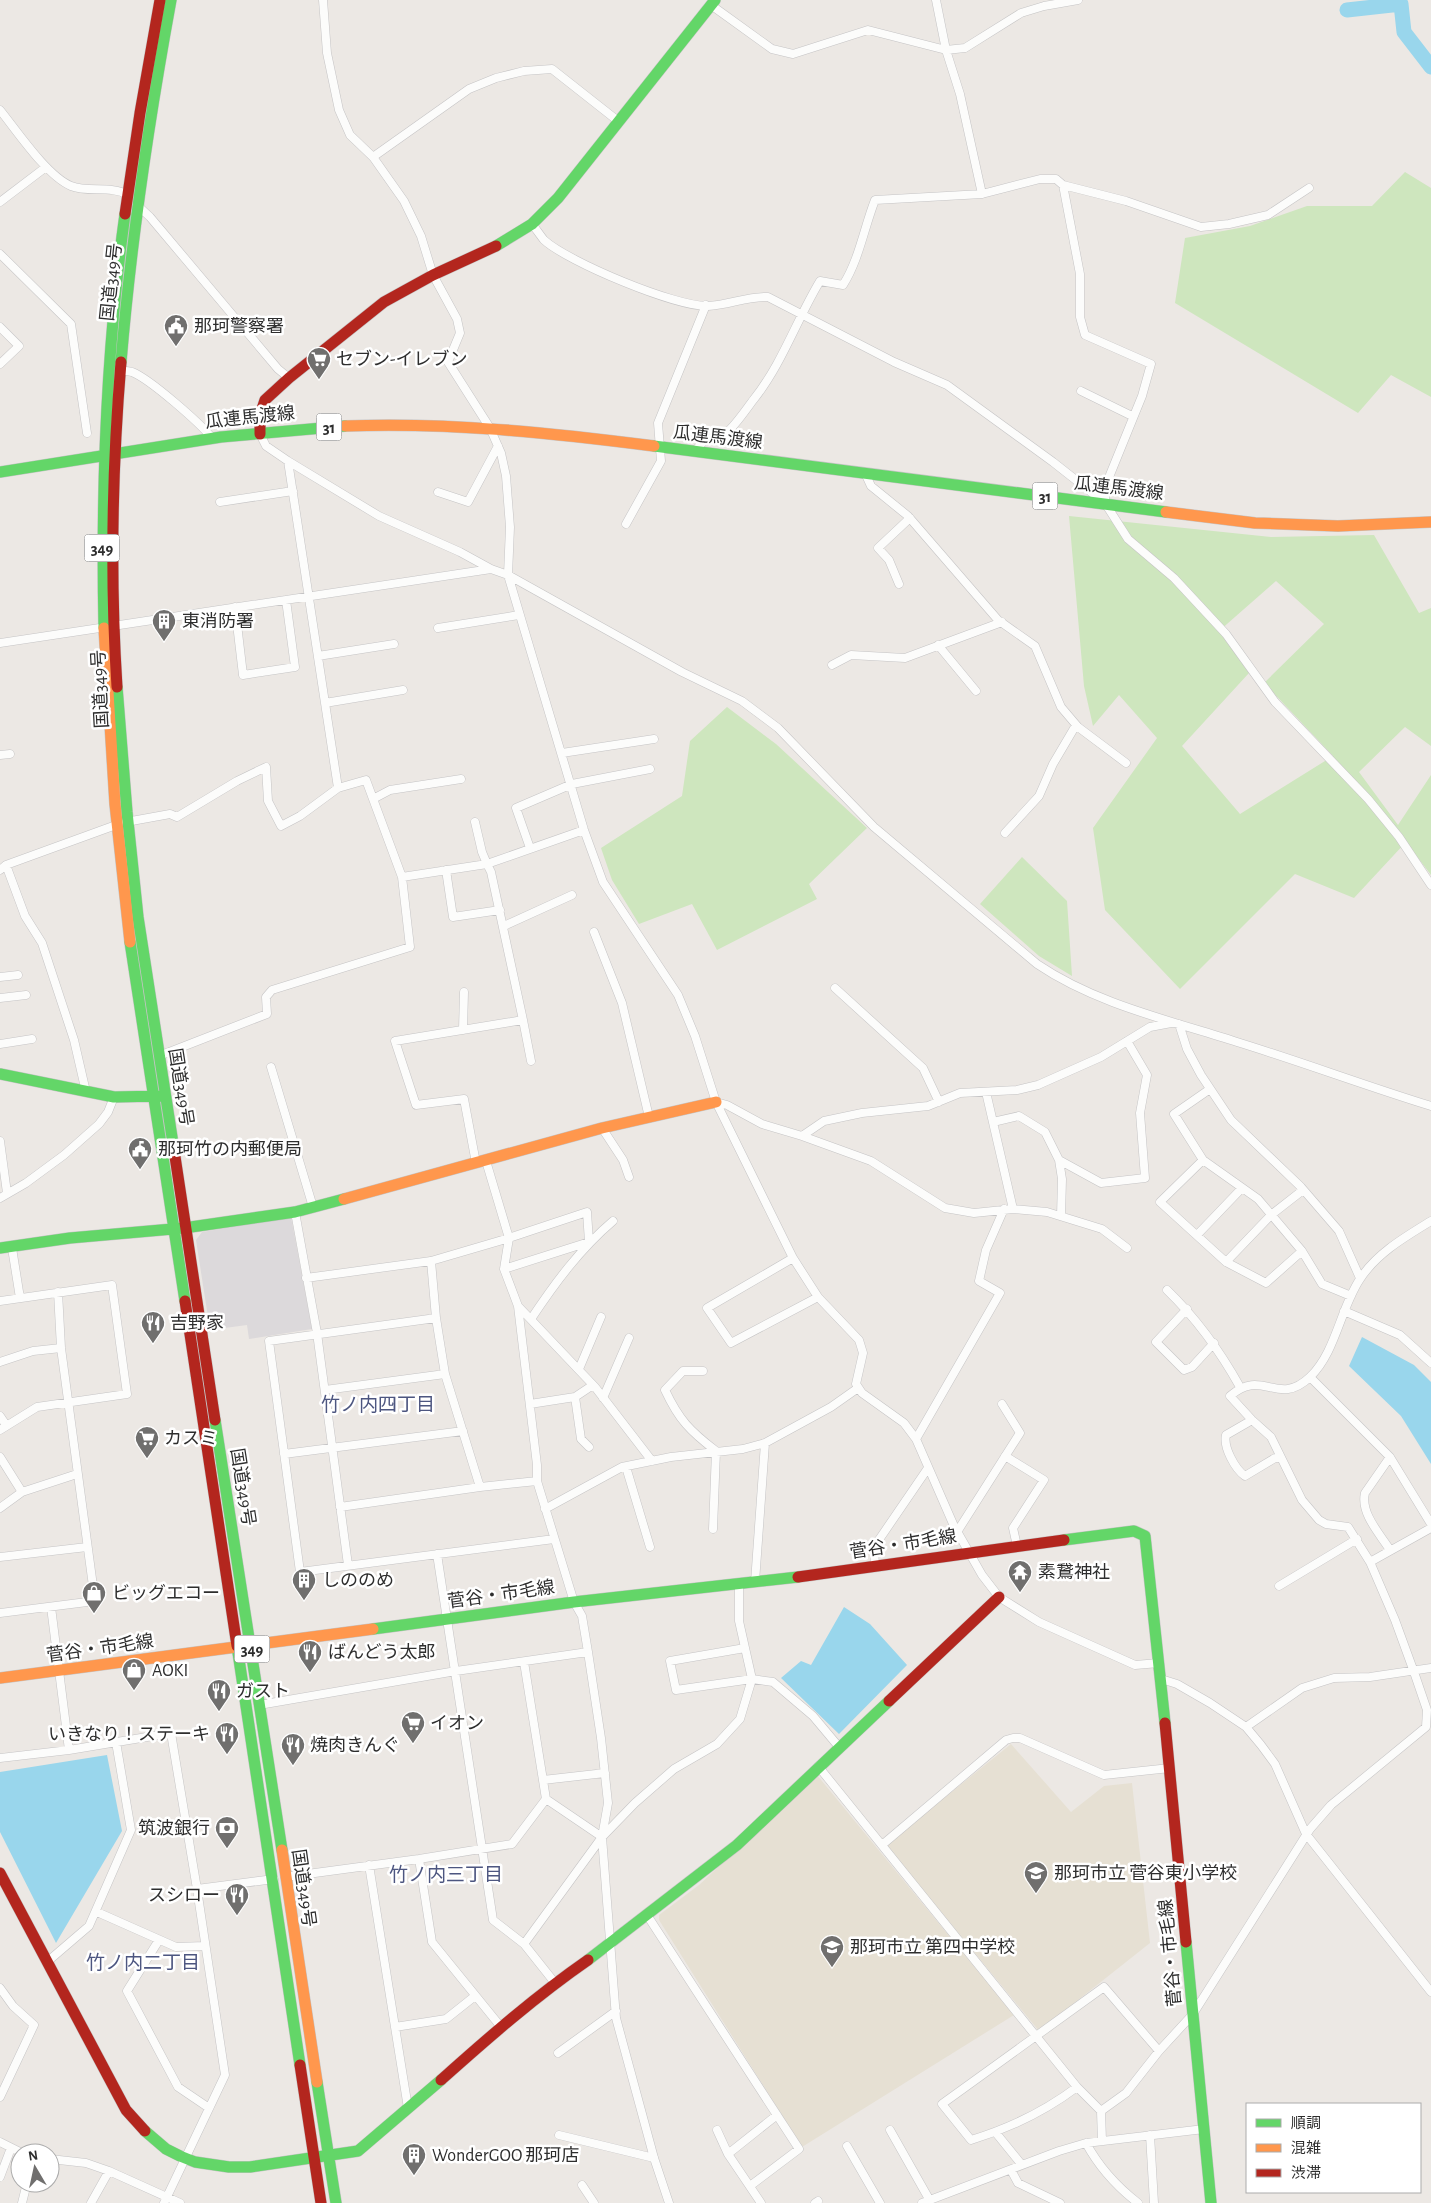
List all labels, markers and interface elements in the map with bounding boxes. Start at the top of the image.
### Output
street label: 国道349号 [97,242,125,322]
public building icon: 那珂警察署 [163,313,189,347]
place label: 那珂警察署 [194,316,284,336]
supermarket icon: セブン-イレブン [306,346,332,380]
place label: セブン-イレブン [336,349,468,369]
street label: 瓜連馬渡線 [204,402,296,432]
road number: 31 [316,414,342,441]
street label: 瓜連馬渡線 [672,422,764,452]
street label: 瓜連馬渡線 [1073,473,1165,503]
road number: 31 [1032,482,1058,510]
road number: 349 [84,534,120,562]
building icon: 東消防署 [151,608,177,642]
place label: 東消防署 [182,612,254,631]
street label: 国道349号 [88,649,112,729]
street label: 国道349号 [165,1047,197,1127]
public building icon: 那珂竹の内郵便局 [127,1136,153,1170]
place label: 那珂竹の内郵便局 [158,1139,302,1159]
restaurant icon: 吉野家 [140,1310,166,1344]
place label: 吉野家 [170,1314,224,1333]
district label: 竹ノ内四丁目 [321,1394,435,1415]
supermarket icon: カスミ [134,1425,160,1459]
place label: カスミ [164,1430,218,1448]
street label: 国道349号 [227,1447,259,1527]
street label: 菅谷・市毛線 [848,1526,958,1562]
temple icon: 素鵞神社 [1007,1559,1033,1593]
place label: 素鵞神社 [1038,1562,1110,1582]
building icon: しののめ [291,1567,317,1601]
place label: しののめ [322,1571,394,1590]
street label: 菅谷・市毛線 [446,1577,556,1611]
shop icon: ビッグエコー [81,1580,107,1614]
place label: ビッグエコー [112,1583,220,1603]
street label: 菅谷・市毛線 [45,1631,155,1665]
road number: 349 [234,1636,270,1662]
restaurant icon: ばんどう太郎 [297,1639,323,1673]
place label: ばんどう太郎 [328,1643,435,1662]
shop icon: AOKI [121,1657,147,1691]
place label: AOKI [152,1662,188,1680]
restaurant icon: ガスト [206,1678,232,1712]
place label: ガスト [236,1682,290,1701]
supermarket icon: イオン [400,1710,426,1744]
place label: イオン [430,1714,484,1733]
restaurant icon: いきなり！ステーキ [214,1721,240,1755]
place label: いきなり！ステーキ [48,1725,210,1744]
restaurant icon: 焼肉きんぐ [280,1732,306,1766]
place label: 焼肉きんぐ [310,1736,400,1755]
bank icon: 筑波銀行 [214,1815,240,1849]
place label: 筑波銀行 [138,1818,210,1838]
street label: 国道349号 [289,1848,319,1928]
school or university icon: 那珂市立 菅谷東小学校 [1023,1860,1049,1894]
place label: 那珂市立 菅谷東小学校 [1054,1863,1237,1883]
district label: 竹ノ内三丁目 [389,1864,503,1885]
restaurant icon: スシロー [224,1882,250,1916]
place label: スシロー [148,1887,220,1905]
street label: 菅谷・市毛線 [1155,1898,1185,2008]
school or university icon: 那珂市立 第四中学校 [819,1934,845,1968]
place label: 那珂市立 第四中学校 [850,1937,1015,1957]
district label: 竹ノ内二丁目 [86,1952,200,1973]
legend [1246,2103,1421,2193]
text: 順調 [1291,2116,1321,2131]
text: 混雑 [1291,2140,1321,2156]
building icon: WonderGOO 那珂店 [401,2142,427,2176]
north arrow [10,2143,60,2193]
place label: WonderGOO 那珂店 [432,2146,579,2165]
text: N [27,2148,39,2164]
text: 渋滞 [1291,2165,1321,2181]

